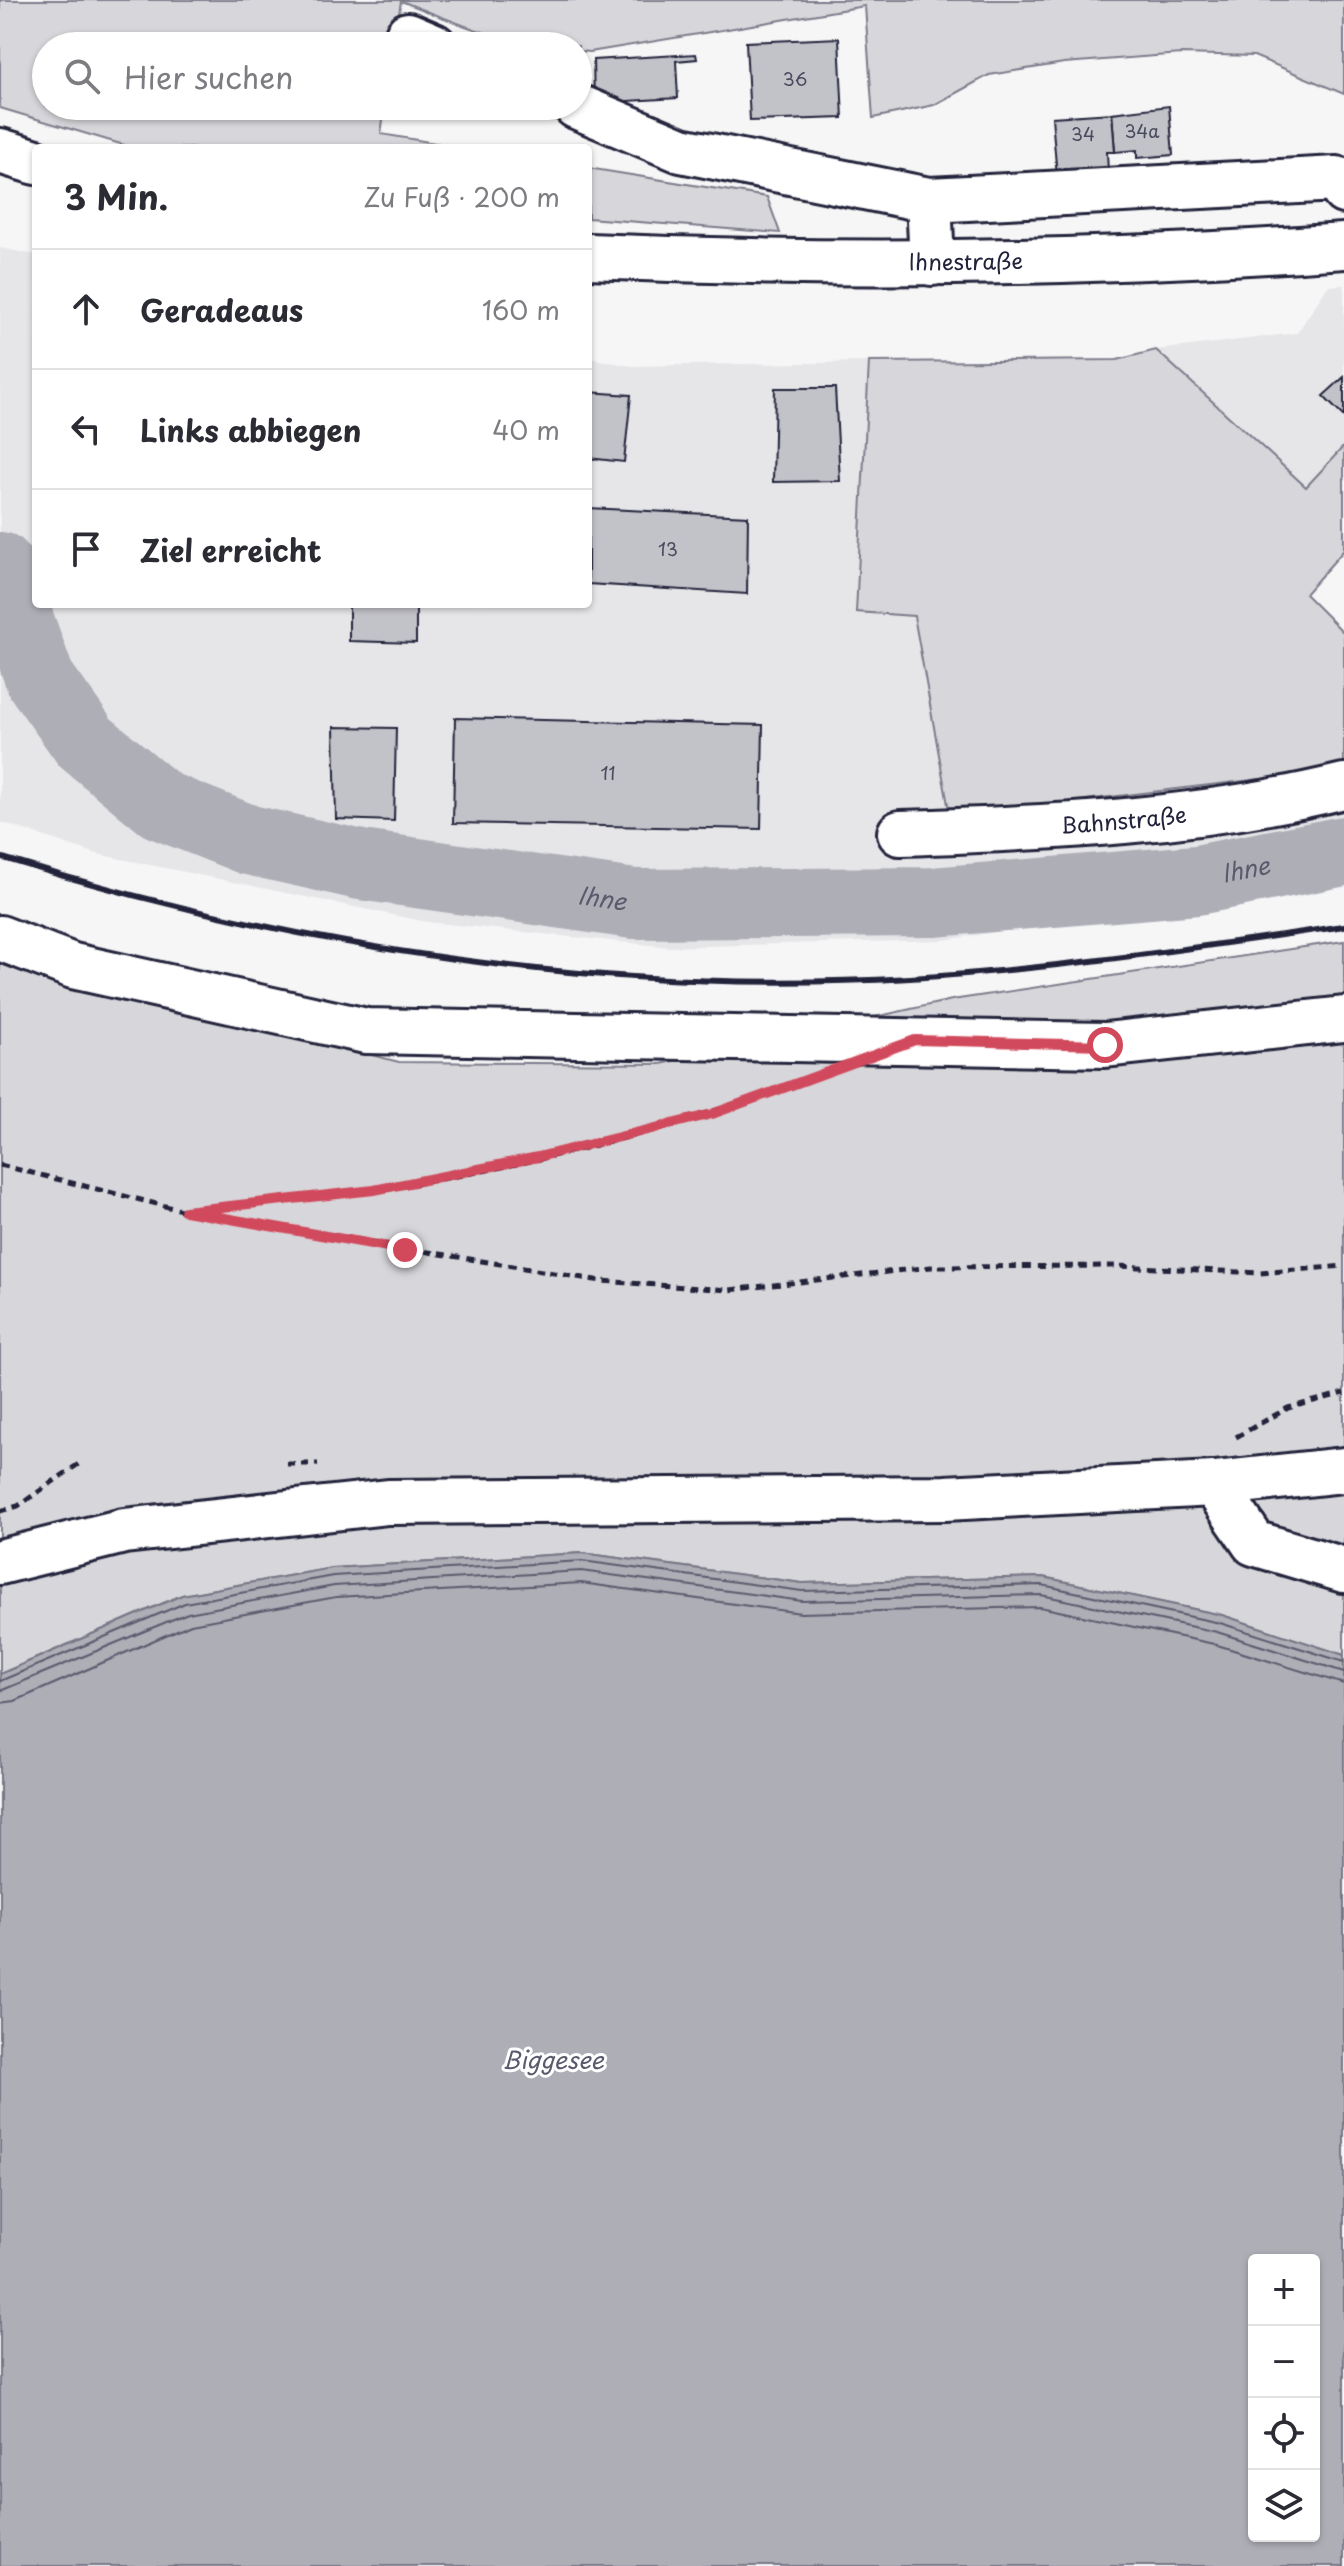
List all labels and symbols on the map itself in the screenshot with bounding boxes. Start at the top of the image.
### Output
house number: 36 [783,65,807,92]
house number: 34a [1124,117,1160,144]
house number: 34 [1071,120,1095,147]
street label: Ihnestraße [909,243,1023,277]
house number: 13 [658,535,678,562]
house number: 11 [600,759,616,786]
street label: Bahnstraße [1060,797,1188,841]
water label: Ihne [1218,846,1273,891]
water label: Ihne [576,876,629,919]
route start [1087,1027,1123,1063]
route end [387,1232,423,1268]
water label: Biggesee [502,2041,605,2077]

